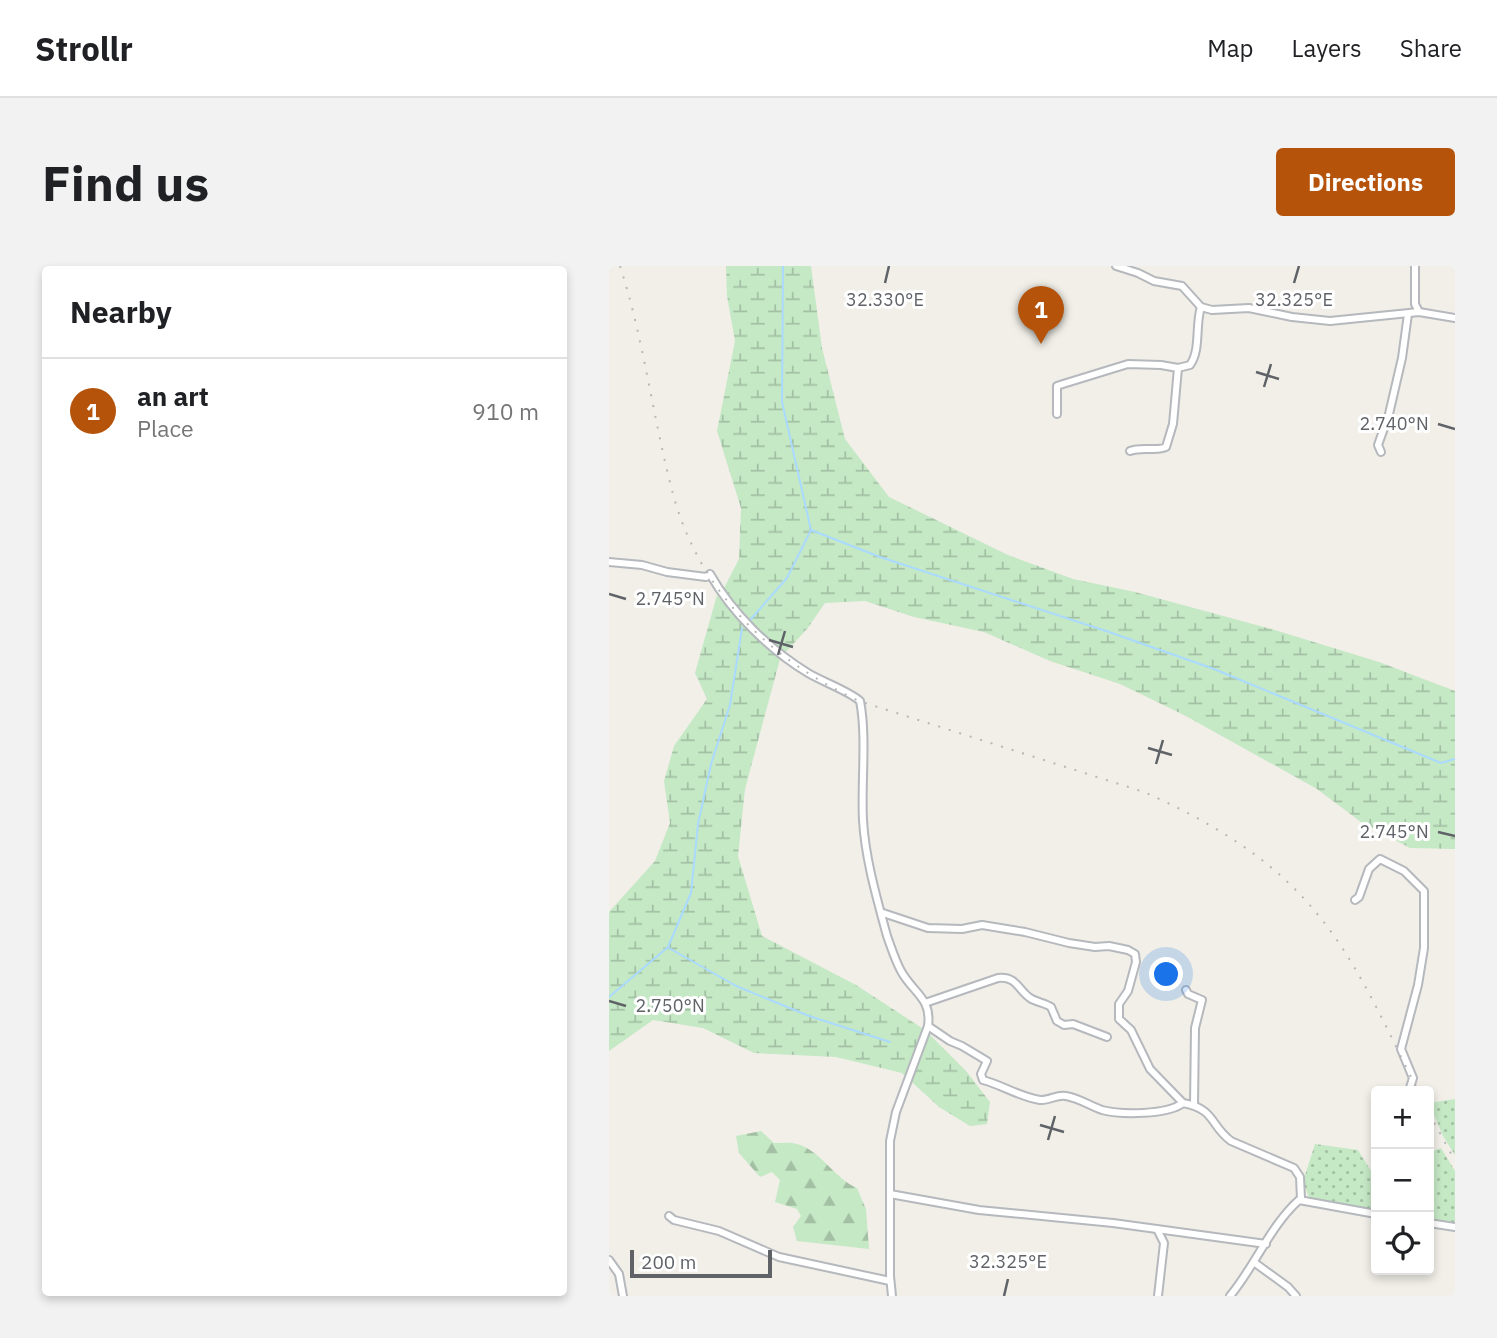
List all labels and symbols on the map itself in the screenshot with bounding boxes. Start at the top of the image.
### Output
pin: 1 [1018,286,1064,344]
text: 32.330°E [846,288,924,311]
text: 32.325°E [1255,288,1333,311]
text: 2.740°N [1359,412,1429,435]
text: 2.745°N [635,587,705,610]
text: 2.745°N [1359,820,1429,843]
your location [1149,957,1183,991]
text: 2.750°N [635,994,705,1017]
scale bar [630,1247,772,1279]
text: 32.325°E [969,1250,1047,1273]

